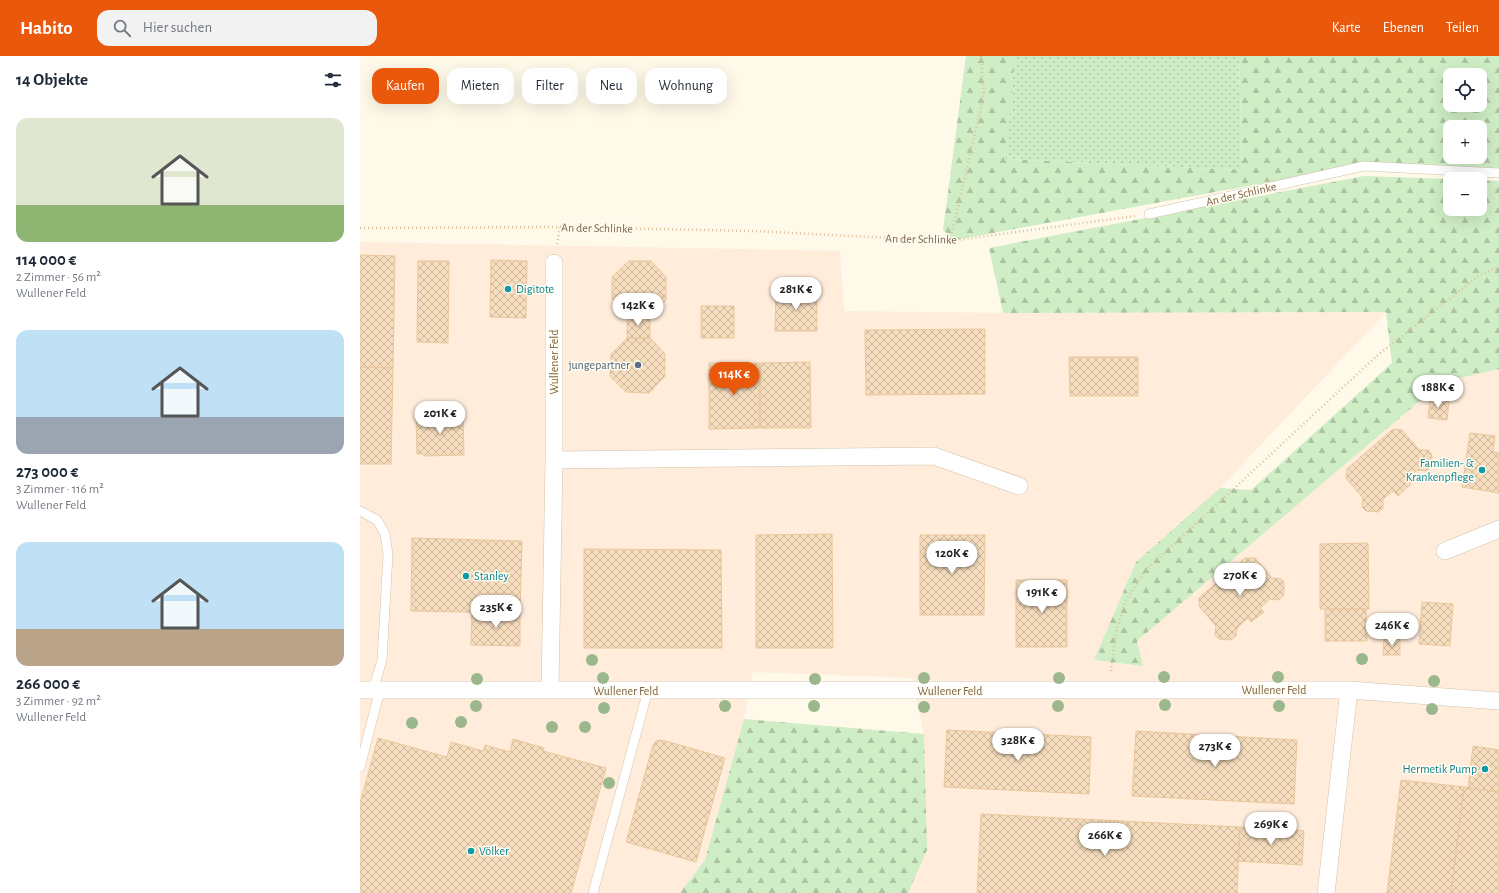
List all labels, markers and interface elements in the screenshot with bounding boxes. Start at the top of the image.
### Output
search box [97,10,377,46]
icon: search [111,17,133,39]
text: Habito [20,19,73,38]
text: Hier suchen [143,20,212,35]
text: Karte [1332,21,1361,35]
text: Ebenen [1383,21,1424,35]
text: Teilen [1446,21,1479,35]
chip: Kaufen [372,68,439,104]
chip: Mieten [447,68,514,104]
chip: Filter [522,68,578,104]
chip: Neu [586,68,637,104]
chip: Wohnung [645,68,727,104]
map controls [1443,68,1487,216]
button: locate [1443,68,1487,112]
icon: filters [322,69,344,91]
text: 14 Objekte [16,71,88,88]
button: + [1443,120,1487,164]
icon: home [144,144,216,216]
button: − [1443,172,1487,216]
street label: An der Schlinke [1205,180,1277,208]
street label: An der Schlinke [561,221,633,235]
street label: An der Schlinke [885,232,957,246]
text: 114 000 € [16,251,76,268]
text: 2 Zimmer · 56 m² [16,271,101,284]
pin: 281K € [763,277,829,311]
place label: Digitote [516,283,554,295]
text: 281K € [780,283,812,296]
marker: Digitote [503,284,513,294]
text: Wullener Feld [16,287,86,300]
pin: 142K € [605,293,671,327]
text: 142K € [622,299,654,312]
street label: Wullener Feld [548,330,560,394]
icon: home [144,356,216,428]
place label: jungepartner [568,359,630,372]
marker: jungepartner [633,360,643,370]
pin: 114K € [701,362,767,396]
text: 114K € [718,368,750,381]
pin: 188K € [1405,375,1471,409]
text: 188K € [1421,381,1455,394]
pin: 201K € [407,401,473,435]
text: 201K € [423,407,457,420]
place label: Familien- & Krankenpflege [1406,457,1475,483]
text: 273 000 € [16,463,78,480]
marker: Familien- & Krankenpflege [1477,465,1487,475]
text: 3 Zimmer · 116 m² [16,483,104,496]
text: Wullener Feld [16,499,86,512]
pin: 120K € [919,541,985,575]
text: 120K € [935,547,969,560]
pin: 270K € [1207,563,1273,597]
icon: home [144,568,216,640]
text: 270K € [1223,569,1257,582]
place label: Stanley [474,570,509,583]
marker: Stanley [461,571,471,581]
pin: 191K € [1009,580,1075,614]
text: 191K € [1026,586,1058,599]
pin: 235K € [463,595,529,629]
text: 235K € [480,601,512,614]
pin: 246K € [1359,613,1425,647]
text: 246K € [1375,619,1409,632]
text: 266 000 € [16,675,80,692]
street label: Wullener Feld [1242,684,1306,696]
street label: Wullener Feld [594,685,658,697]
street label: Wullener Feld [918,685,982,697]
text: 3 Zimmer · 92 m² [16,695,101,708]
text: Wullener Feld [16,711,86,724]
pin: 328K € [985,728,1051,762]
text: 328K € [1001,734,1035,747]
pin: 273K € [1182,734,1248,768]
text: 273K € [1199,740,1231,753]
place label: Hermetik Pump [1403,763,1477,775]
marker: Hermetik Pump [1480,764,1490,774]
pin: 269K € [1238,812,1304,846]
text: 269K € [1254,818,1288,831]
pin: 266K € [1072,823,1138,857]
text: 266K € [1088,829,1122,842]
place label: Völker [479,845,509,857]
marker: Völker [466,846,476,856]

